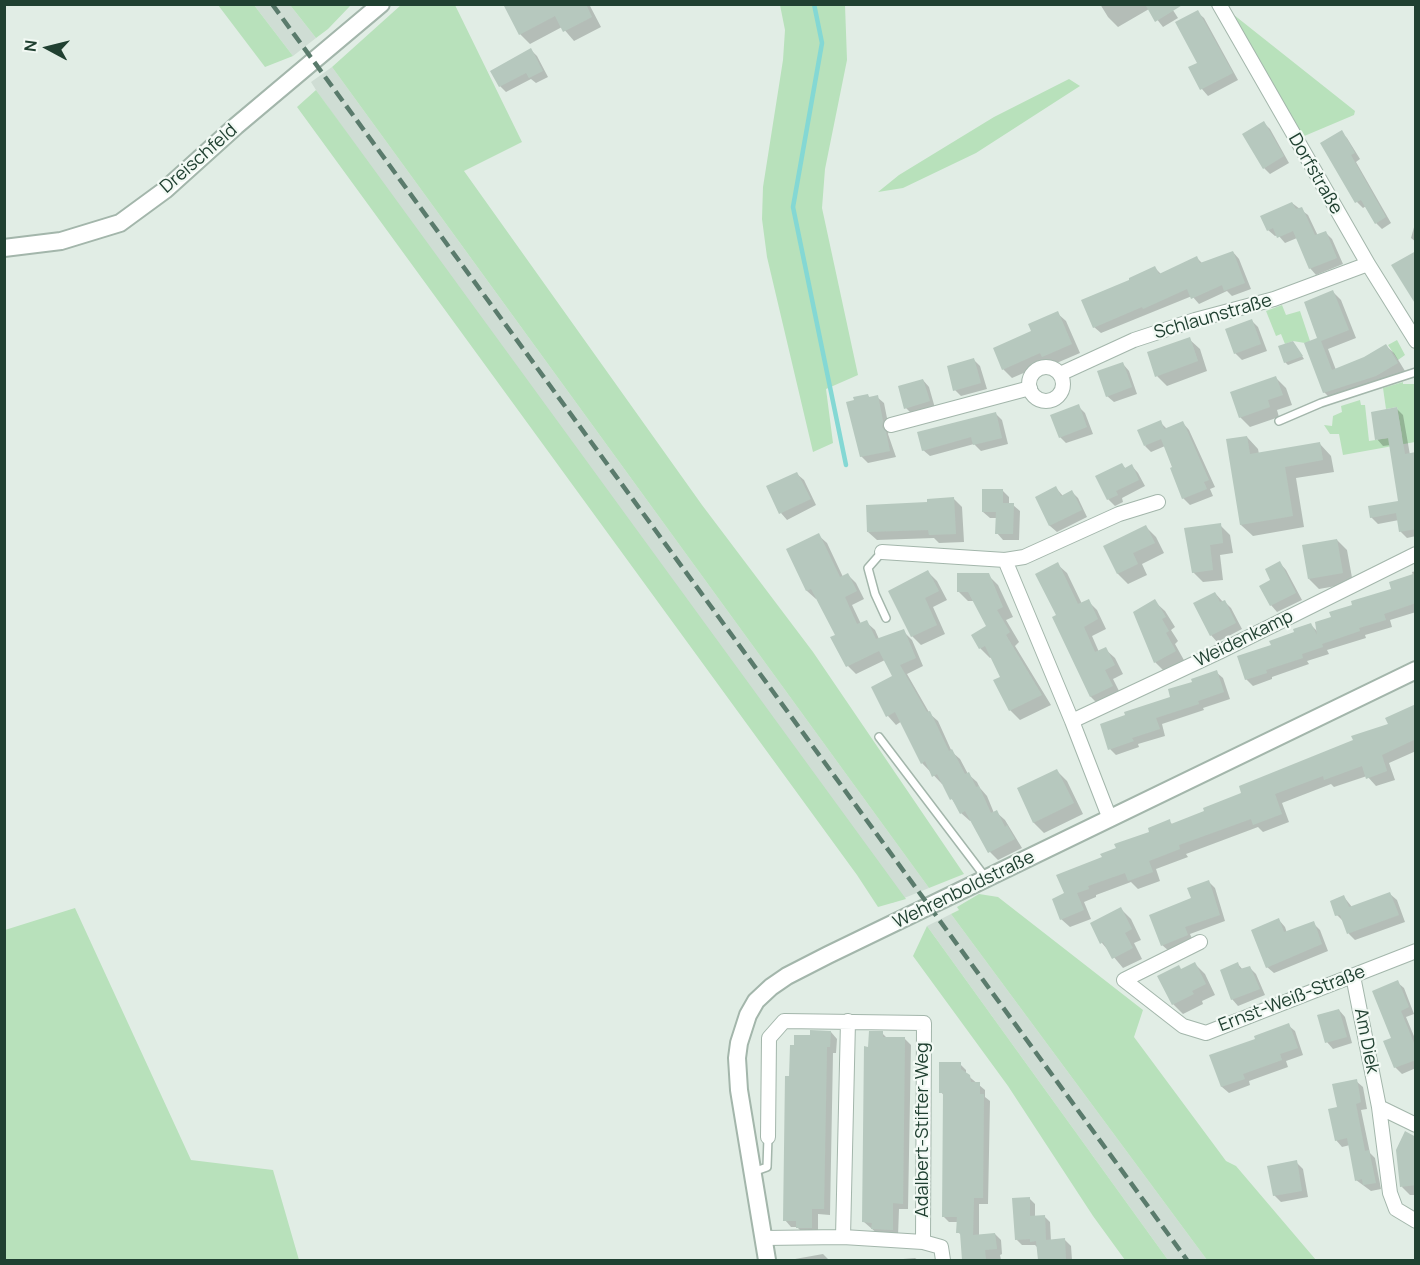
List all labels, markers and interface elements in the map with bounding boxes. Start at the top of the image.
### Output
north arrow [18,18,78,78]
text: N [19,39,42,53]
street label: Dreischfeld [156,120,242,198]
street label: Dorfstraße [1283,130,1347,218]
street label: Schlaunstraße [1152,290,1274,344]
street label: Weidenkamp [1191,606,1297,672]
street label: Wehrenboldstraße [890,846,1038,934]
street label: Ernst-Weiß-Straße [1216,961,1368,1037]
street label: Am Diek [1349,1007,1383,1075]
street label: Adalbert-Stifter-Weg [912,1042,934,1218]

